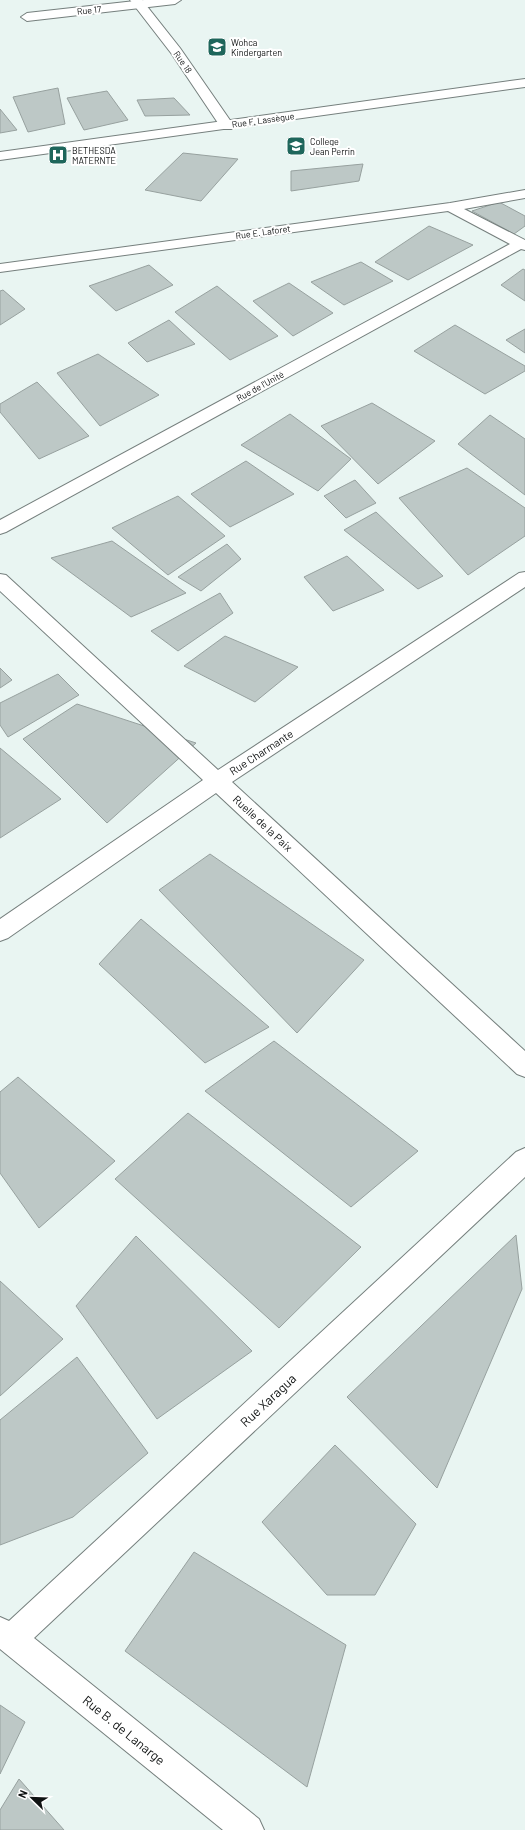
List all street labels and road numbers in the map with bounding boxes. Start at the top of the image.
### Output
street label: Rue 17 [76,3,102,17]
street label: Rue 18 [171,49,195,76]
street label: Rue F. Lassègue [231,110,295,130]
street label: Rue E. Laforet [235,223,291,241]
street label: Rue de l'Unité [234,368,286,404]
street label: Rue Charmante [227,727,295,777]
street label: Ruelle de la Paix [231,792,295,854]
street label: Rue Xaragua [237,1370,299,1430]
street label: Rue B. de Lanarge [80,1692,168,1768]

